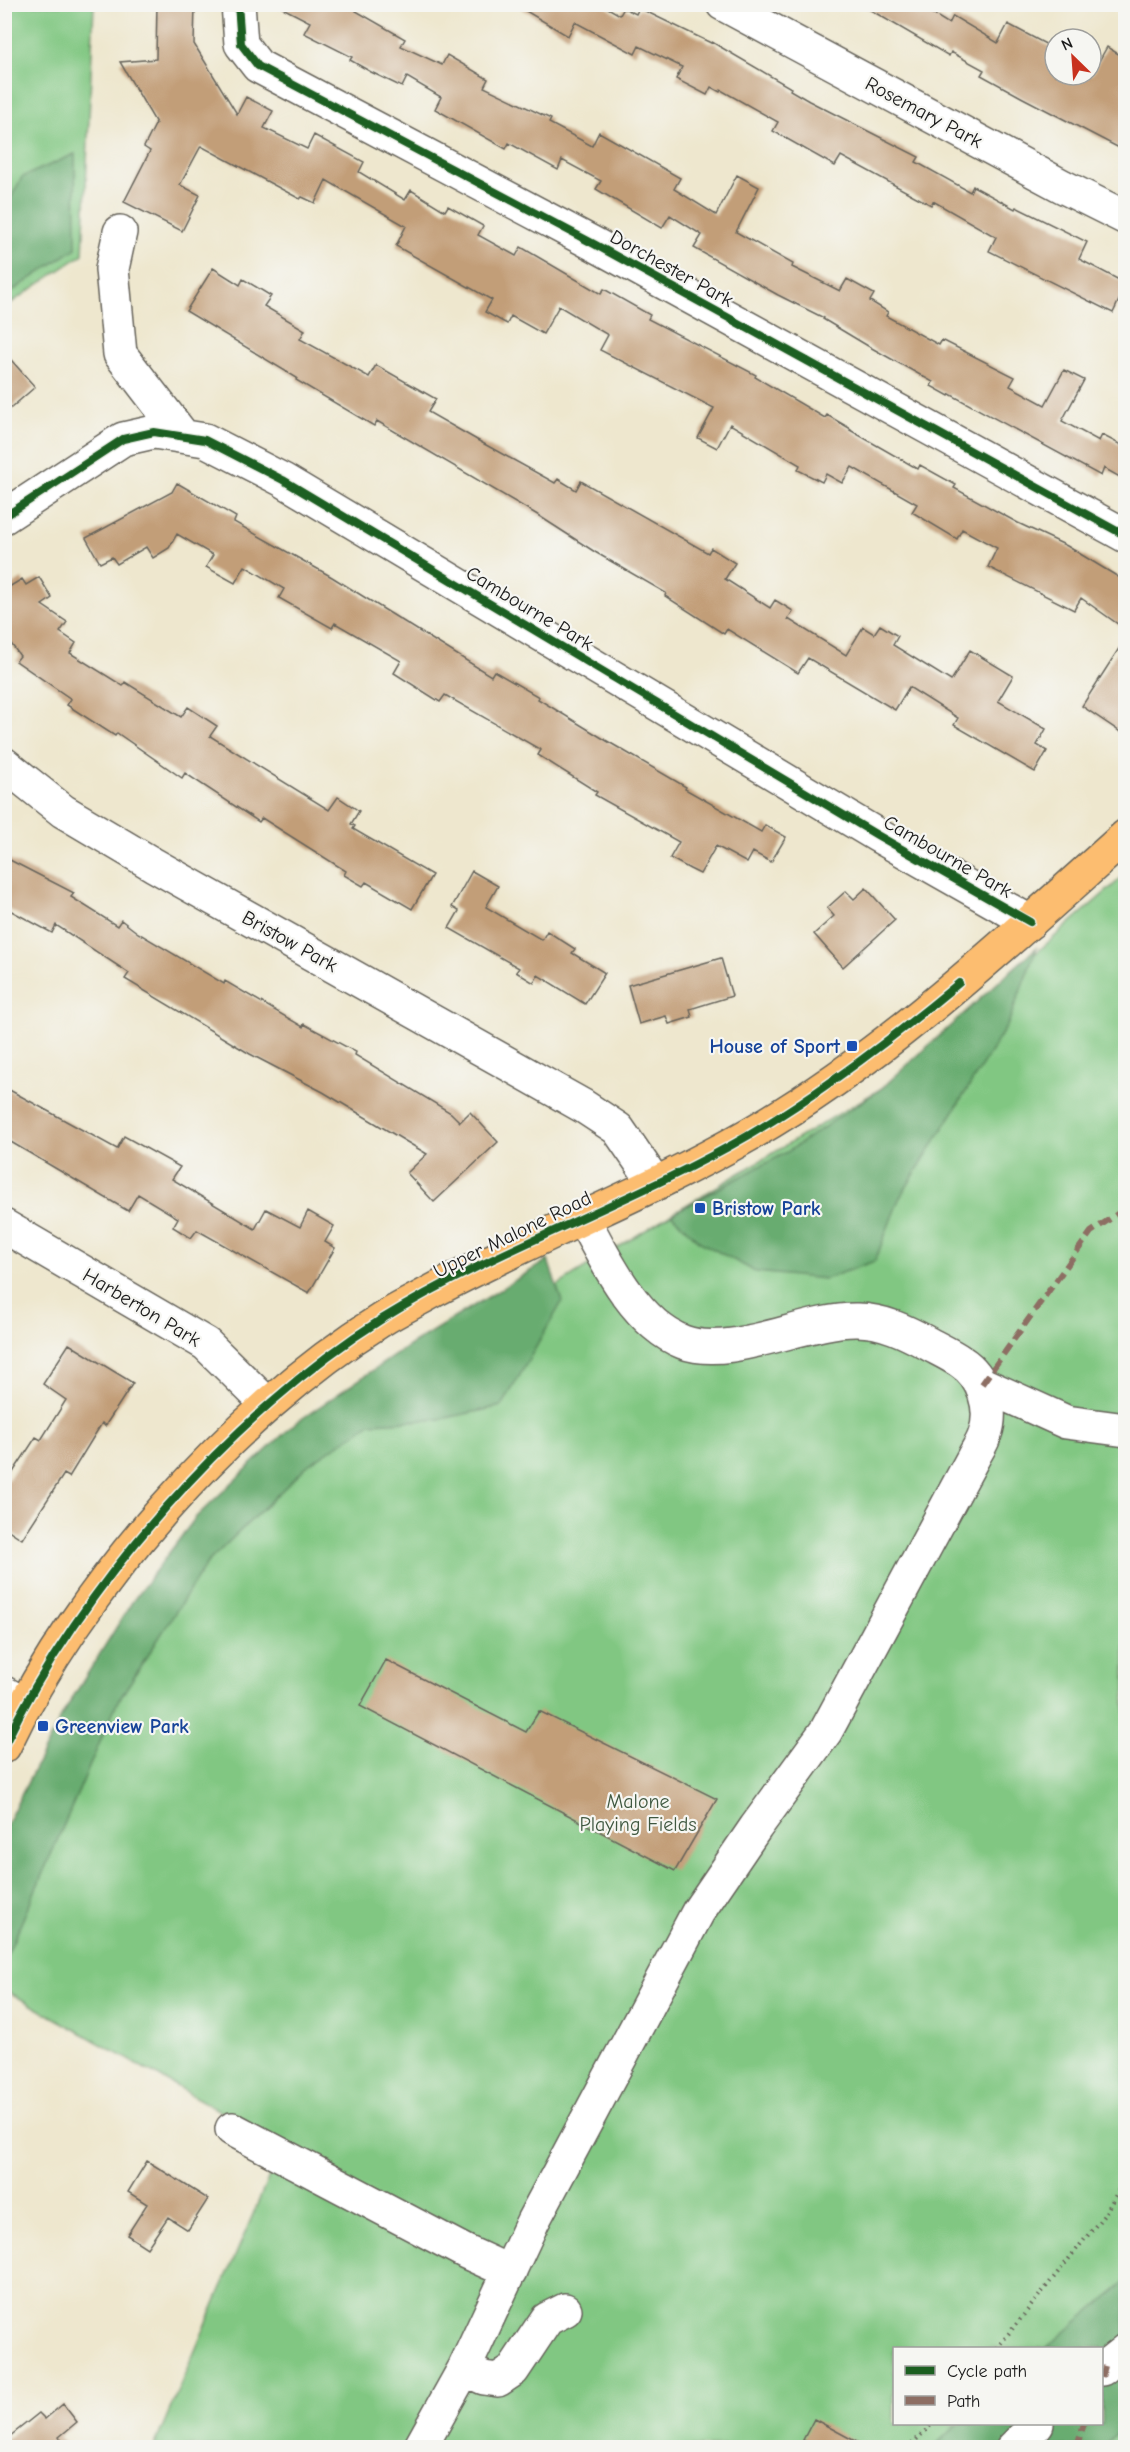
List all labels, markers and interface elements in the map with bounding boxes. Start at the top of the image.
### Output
north arrow [1043,27,1103,87]
text: N [1059,34,1076,55]
street label: Rosemary Park [861,72,986,153]
street label: Dorchester Park [606,225,738,312]
street label: Cambourne Park [462,561,598,656]
street label: Cambourne Park [879,810,1016,903]
street label: Bristow Park [238,906,342,977]
place label: House of Sport [710,1035,840,1058]
marker: House of Sport [845,1039,859,1053]
street label: Upper Malone Road [430,1186,595,1283]
place label: Bristow Park [712,1197,821,1220]
marker: Bristow Park [693,1201,707,1215]
street label: Harberton Park [79,1263,205,1352]
place label: Greenview Park [55,1715,189,1738]
marker: Greenview Park [36,1719,50,1733]
park label: Malone Playing Fields [579,1790,697,1836]
legend [893,2347,1103,2425]
text: Cycle path [947,2361,1027,2382]
text: Path [947,2391,980,2412]

